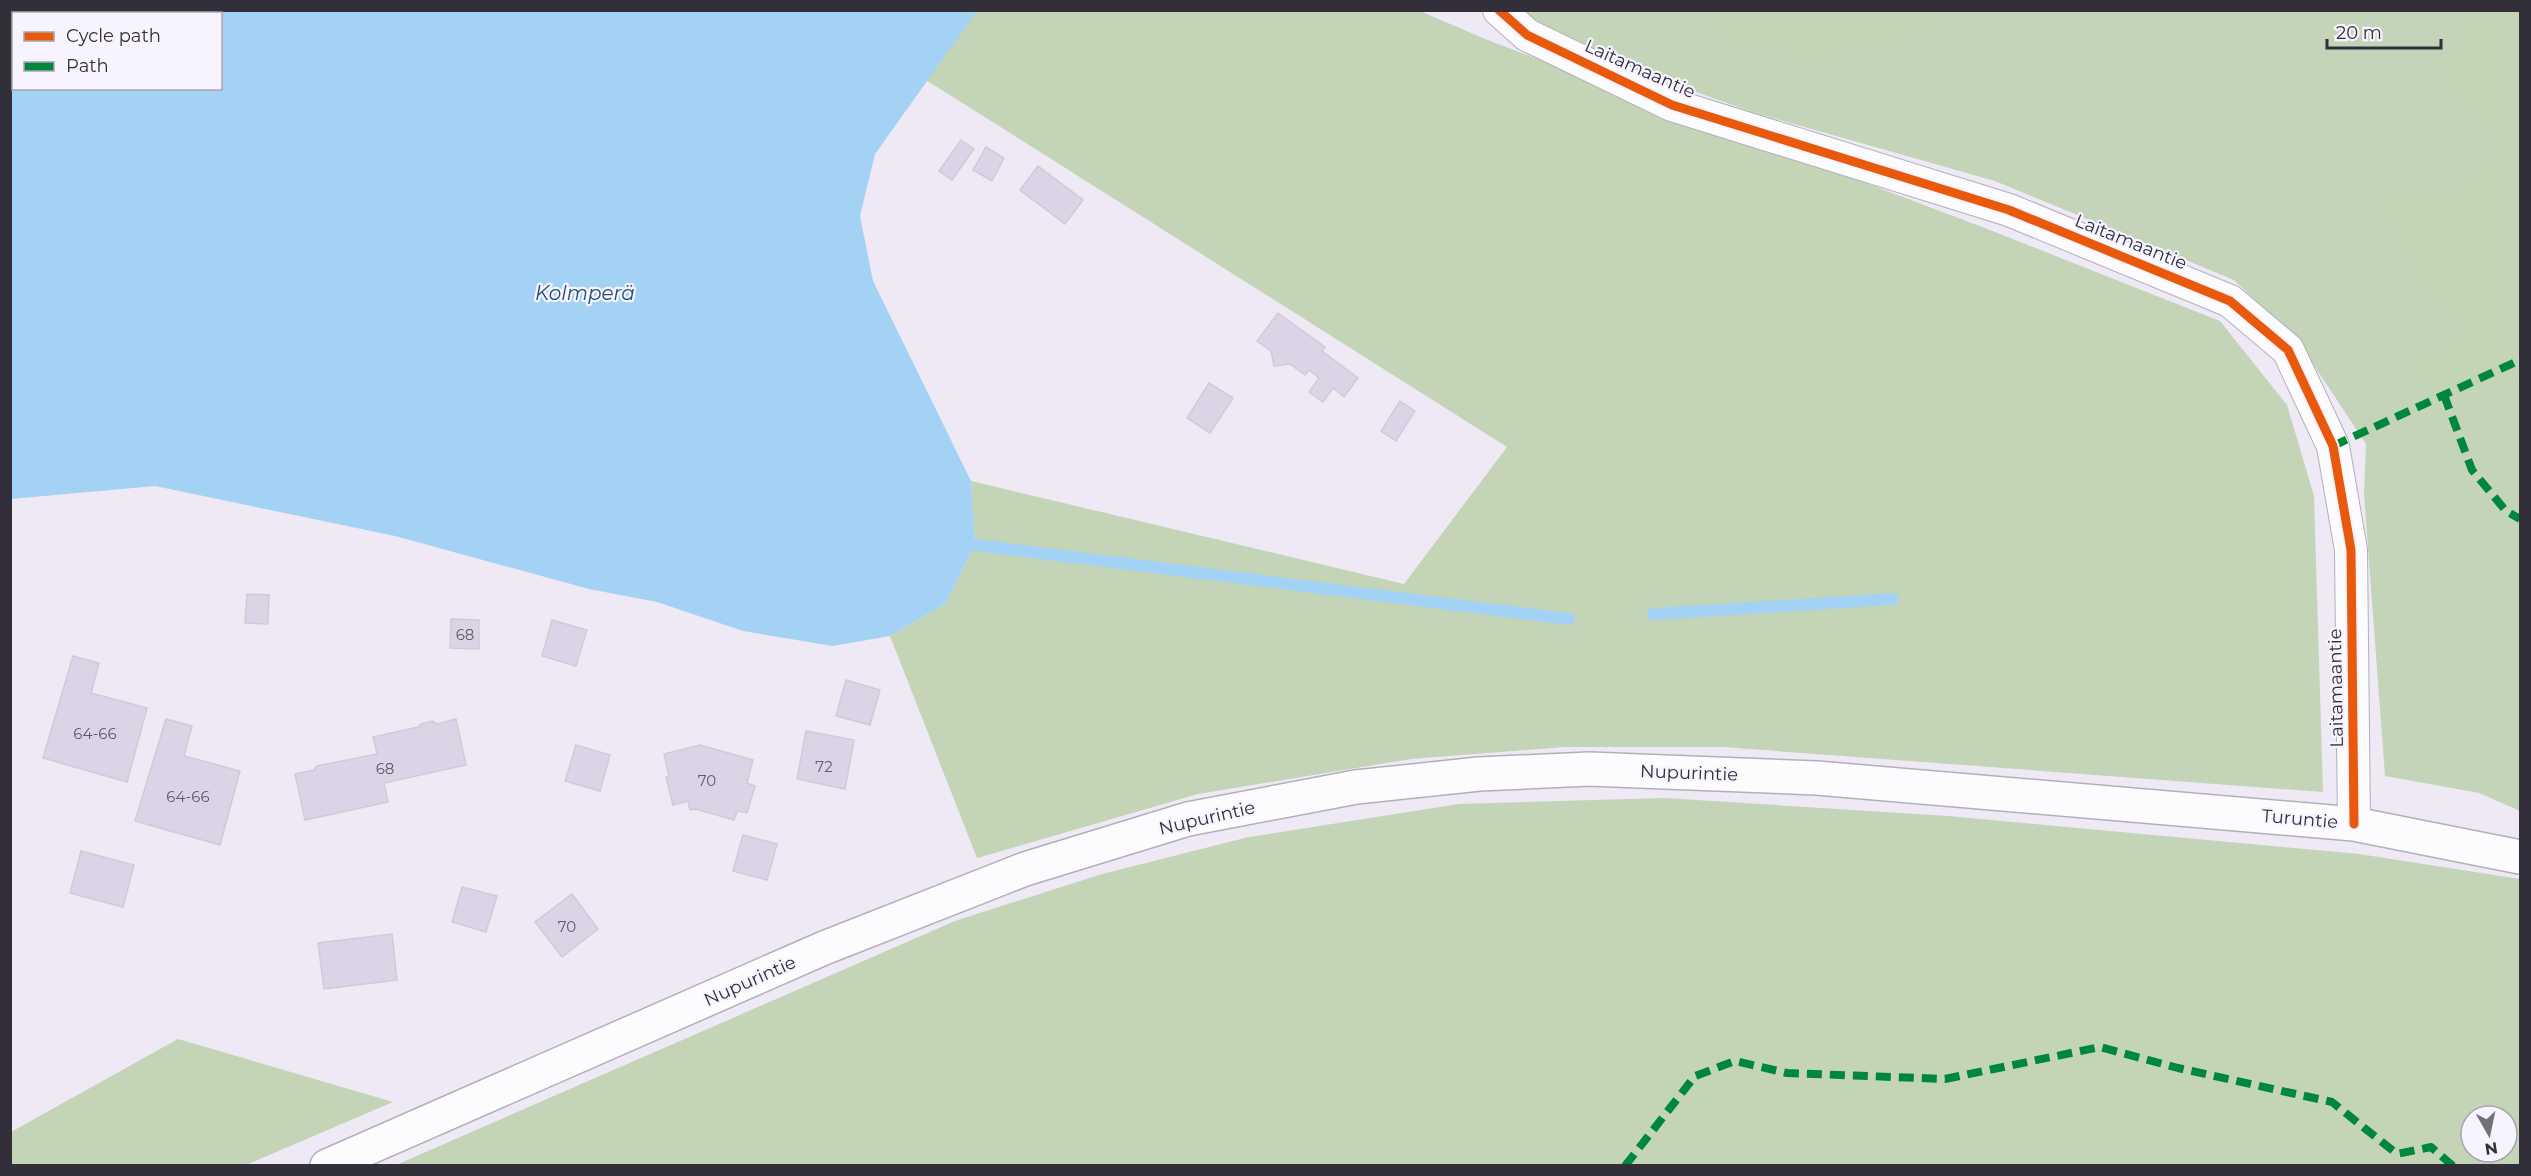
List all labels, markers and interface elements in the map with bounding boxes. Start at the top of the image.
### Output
legend [12,12,222,90]
scale bar [2327,12,2441,50]
text: 20 m [2336,22,2382,44]
text: Cycle path [66,25,161,47]
street label: Laitamaantie [1581,35,1699,103]
text: Path [66,55,109,77]
street label: Laitamaantie [2072,210,2190,275]
water label: Kolmperä [535,281,635,305]
house number: 68 [456,625,474,644]
street label: Laitamaantie [2324,628,2348,748]
house number: 64-66 [73,724,117,743]
house number: 72 [815,757,833,776]
house number: 68 [376,759,394,778]
street label: Nupurintie [1640,760,1739,786]
house number: 70 [698,771,716,790]
house number: 64-66 [166,787,210,806]
street label: Nupurintie [1157,796,1257,840]
street label: Turuntie [2261,805,2339,833]
house number: 70 [558,917,576,936]
street label: Nupurintie [701,951,799,1011]
north arrow [2459,1104,2519,1164]
text: N [2483,1138,2499,1159]

